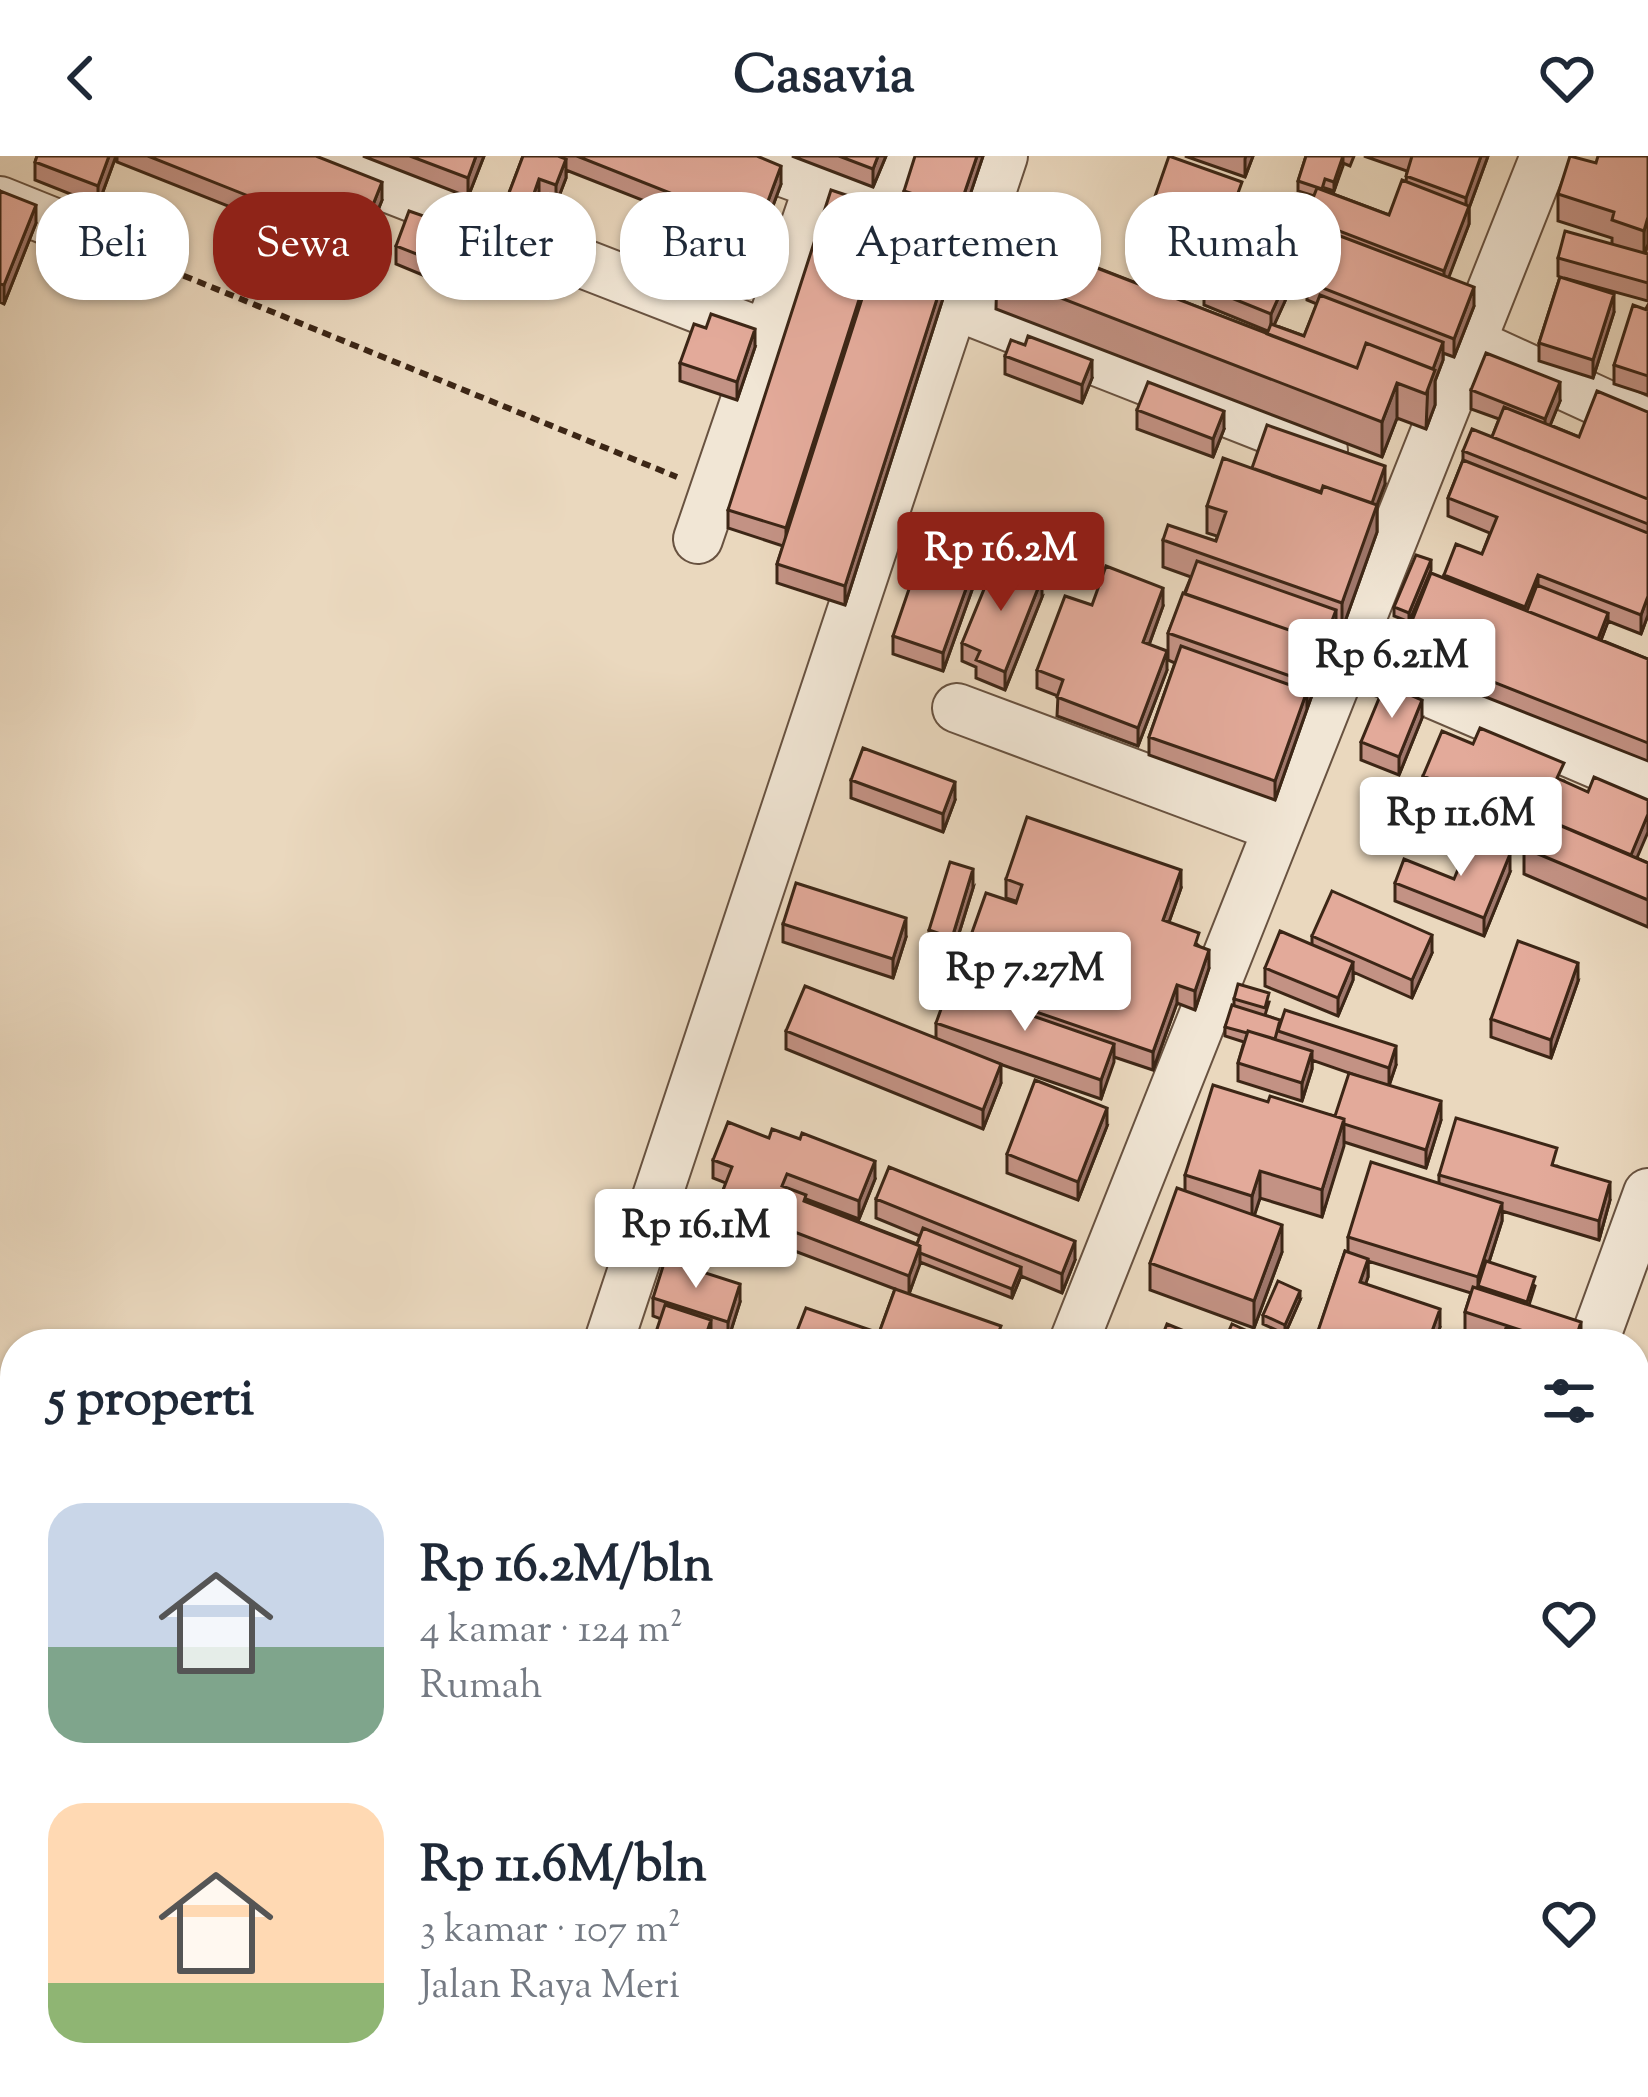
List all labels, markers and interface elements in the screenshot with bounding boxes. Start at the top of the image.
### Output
text: Casavia [733,39,915,117]
icon: back [48,45,114,111]
icon: heart [1534,45,1600,111]
chip: Beli [36,192,189,300]
chip: Sewa [213,192,392,300]
chip: Filter [416,192,596,300]
chip: Baru [620,192,789,300]
chip: Apartemen [813,192,1101,300]
chip: Rumah [1125,192,1341,300]
pin: Rp 16.2M [877,512,1125,614]
text: Rp 16.2M [924,523,1078,579]
pin: Rp 6.21M [1268,619,1516,721]
text: Rp 6.21M [1315,630,1469,686]
pin: Rp 11.6M [1337,777,1585,879]
text: Rp 11.6M [1387,788,1535,844]
pin: Rp 7.27M [901,932,1149,1034]
text: Rp 7.27M [946,943,1104,999]
pin: Rp 16.1M [572,1189,820,1291]
text: Rp 16.1M [622,1200,770,1256]
text: 5 properti [48,1365,254,1438]
icon: filters [1536,1368,1602,1434]
text: Rp 16.2M/bln [420,1531,713,1604]
icon: home [144,1551,288,1695]
icon: heart [1536,1590,1602,1656]
text: 4 kamar · 124 m² [420,1604,683,1660]
text: Rumah [420,1660,542,1716]
text: Rp 11.6M/bln [420,1831,707,1904]
icon: home [144,1851,288,1995]
icon: heart [1536,1890,1602,1956]
text: 3 kamar · 107 m² [420,1904,681,1960]
text: Jalan Raya Meri [420,1960,680,2016]

